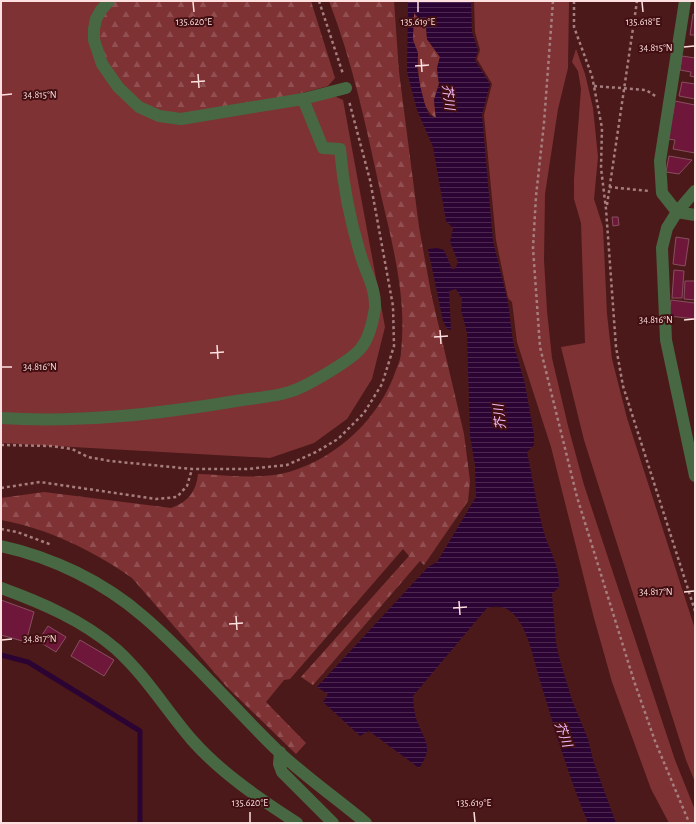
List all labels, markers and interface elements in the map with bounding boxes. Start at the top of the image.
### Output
text: 135.620°E [176,17,212,27]
text: 135.619°E [401,17,435,27]
text: 135.618°E [626,17,661,27]
text: 34.815°N [639,43,673,53]
water label: 芥川 [439,83,457,113]
text: 34.815°N [23,90,57,100]
text: 34.816°N [639,315,673,325]
text: 34.816°N [23,362,57,372]
water label: 芥川 [491,401,509,431]
text: 34.817°N [639,587,673,597]
text: 34.817°N [23,634,57,644]
water label: 芥川 [552,720,575,751]
text: 135.620°E [232,798,268,808]
text: 135.619°E [457,798,491,808]

